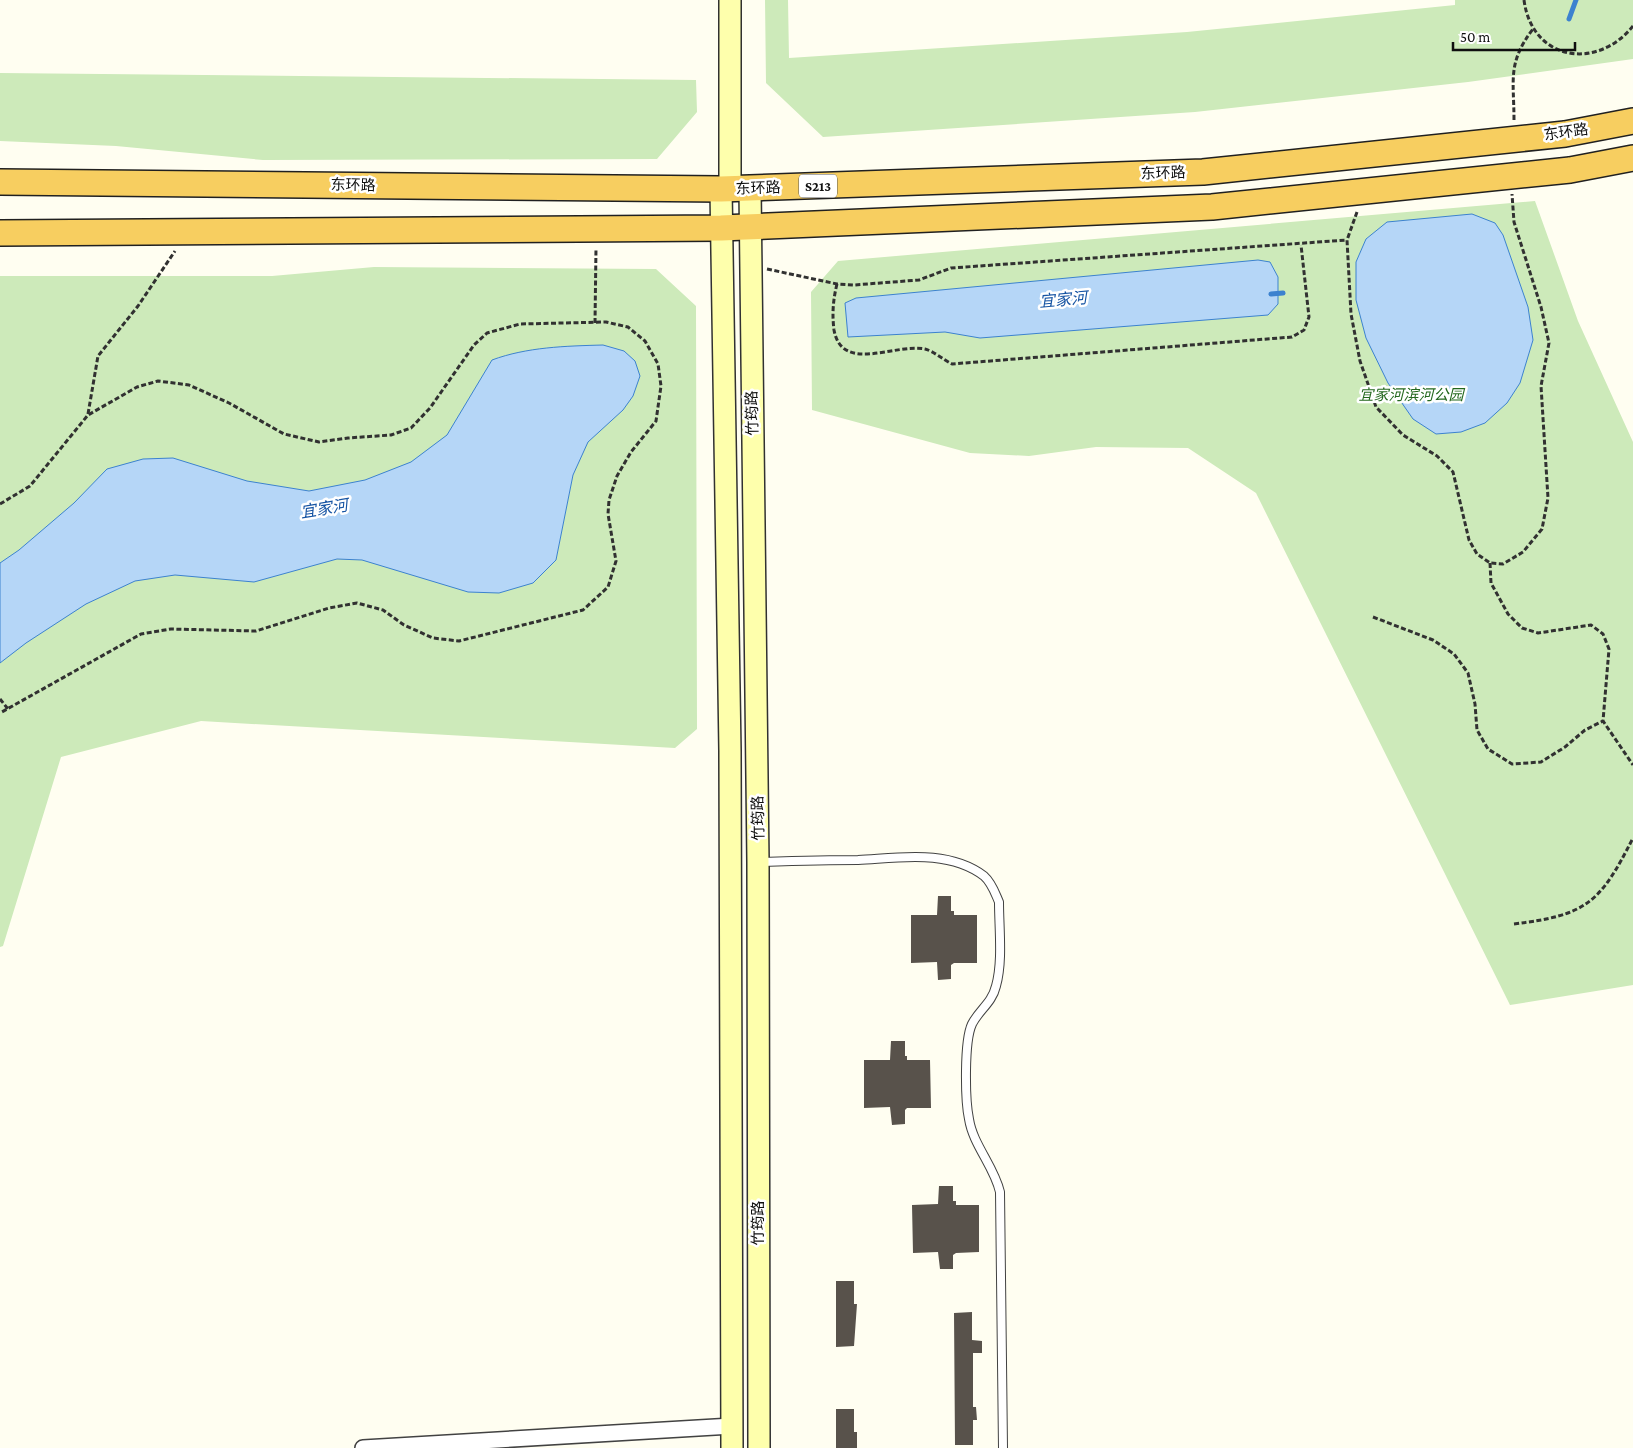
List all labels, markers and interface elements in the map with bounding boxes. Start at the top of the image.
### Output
scale bar [1453,20,1576,52]
text: 50 m [1460,29,1490,45]
street label: 东环路 [1543,121,1589,143]
street label: 东环路 [1140,164,1186,182]
road number: S213 [799,175,837,198]
street label: 东环路 [330,177,376,193]
street label: 东环路 [735,179,781,197]
water label: 宜家河 [1038,289,1091,310]
park label: 宜家河滨河公园 [1358,387,1465,403]
street label: 竹筠路 [744,390,760,436]
water label: 宜家河 [299,496,352,521]
street label: 竹筠路 [750,795,766,841]
street label: 竹筠路 [750,1200,766,1246]

